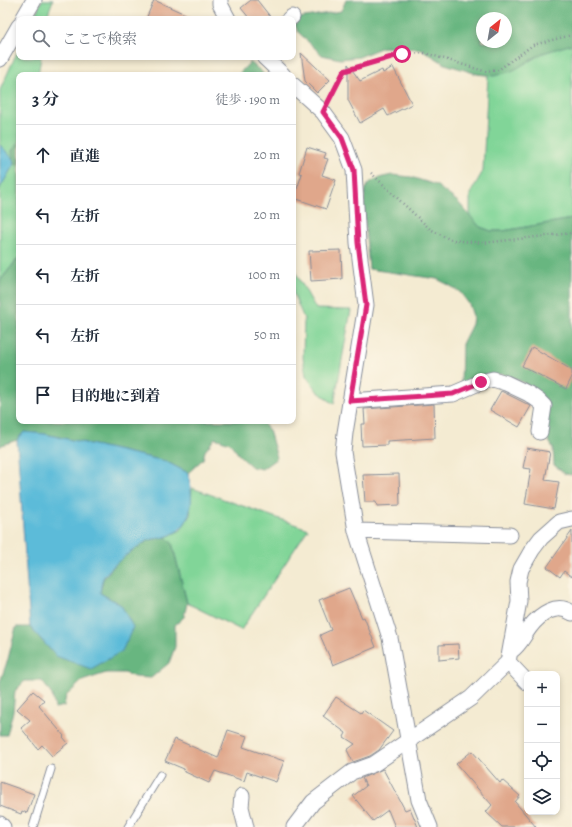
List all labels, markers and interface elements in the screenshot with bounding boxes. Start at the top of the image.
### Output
north arrow [476,12,512,48]
search box [16,16,296,60]
icon: search [30,27,52,49]
text: ここで検索 [62,29,137,49]
route start [393,45,411,63]
text: 3 分 [32,88,59,111]
text: 徒歩 · 190 m [216,91,280,108]
icon: ahead [32,144,54,166]
text: 直進 [70,146,100,166]
text: 20 m [254,146,280,163]
icon: left [32,204,54,226]
text: 左折 [70,206,100,226]
text: 20 m [254,206,280,223]
icon: left [32,264,54,286]
text: 左折 [70,266,100,286]
text: 100 m [248,266,280,283]
icon: left [32,324,54,346]
text: 左折 [70,326,100,346]
text: 50 m [254,326,280,343]
route end [472,373,490,391]
icon: arrive [32,384,54,406]
text: 目的地に到着 [70,386,160,406]
map controls [524,671,560,815]
button: + [524,671,560,707]
button: − [524,707,560,743]
button: locate [524,743,560,779]
button: layers [524,779,560,815]

